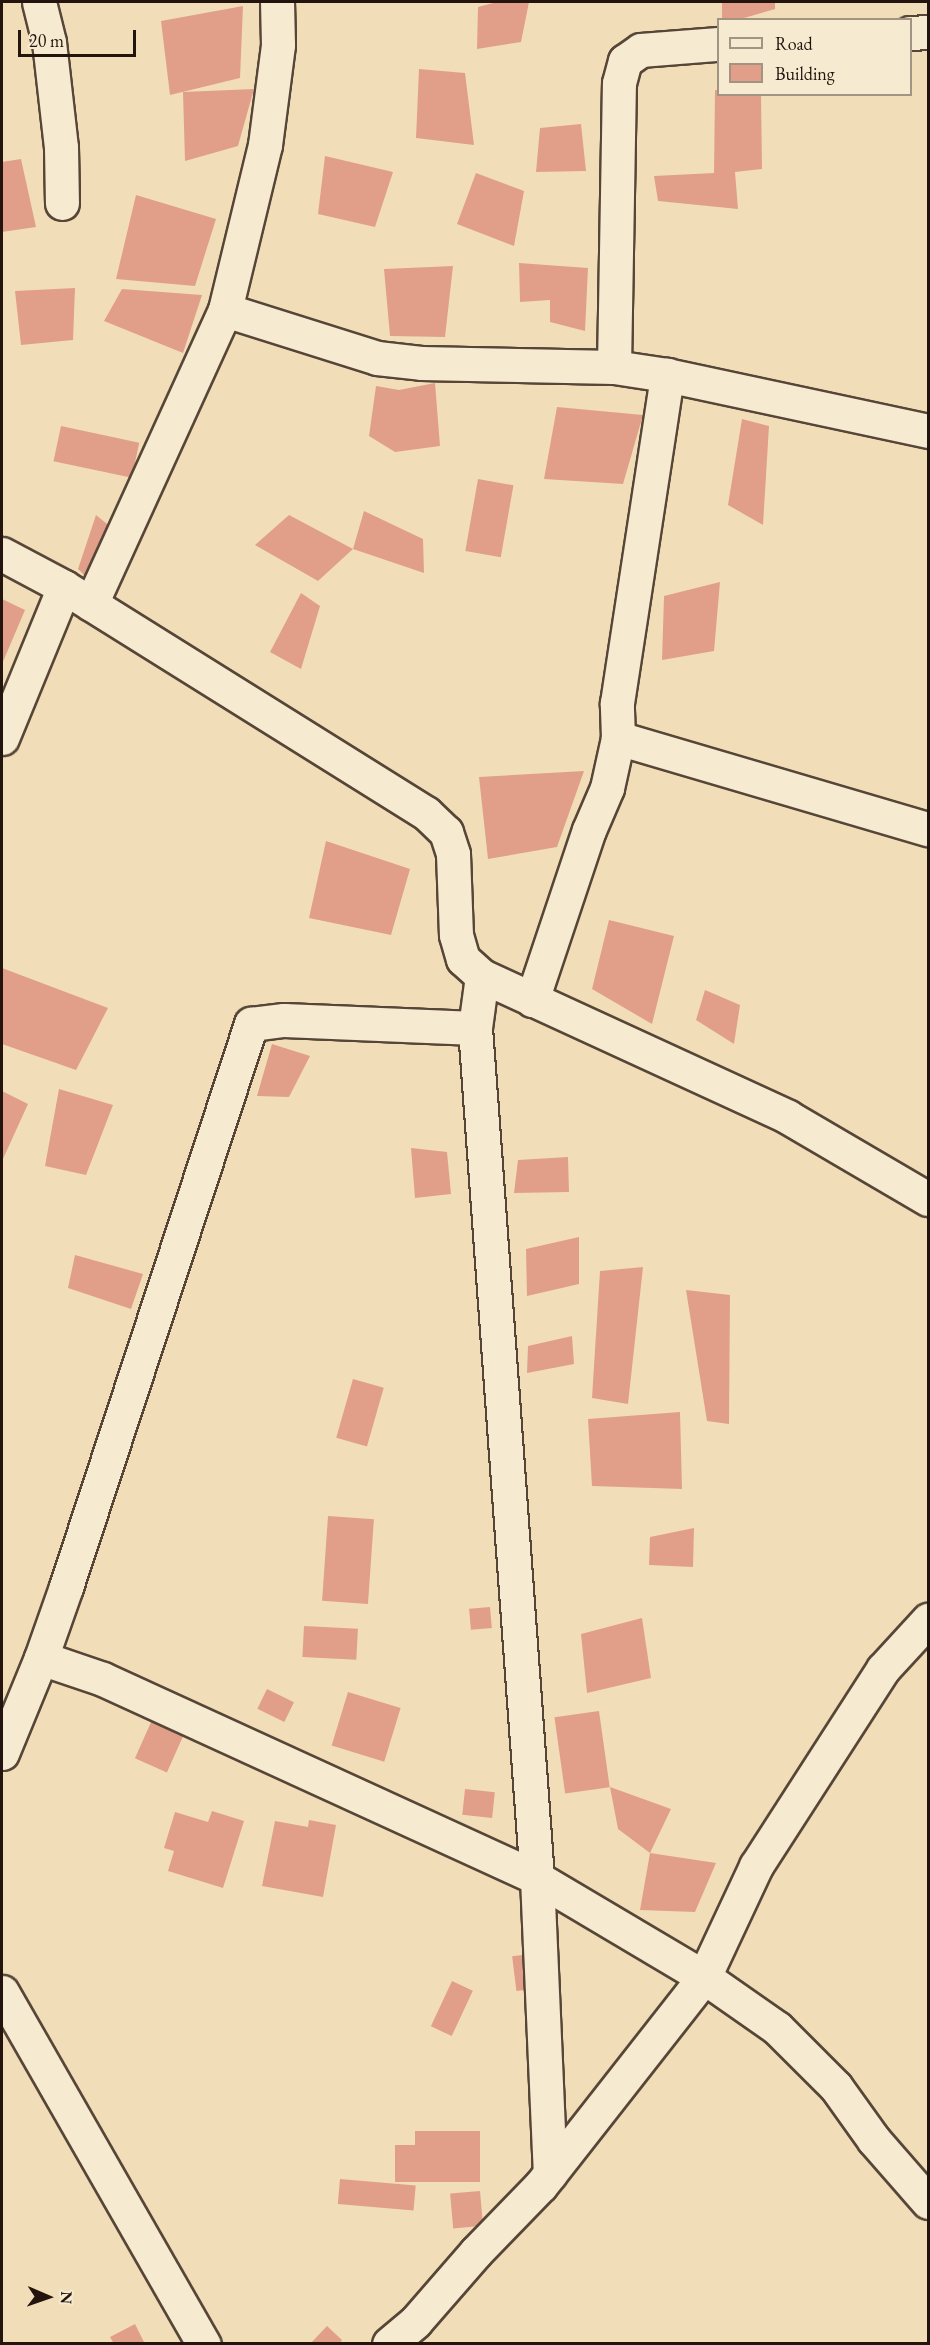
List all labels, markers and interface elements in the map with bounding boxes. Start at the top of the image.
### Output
scale bar [21,18,140,56]
legend [717,18,912,96]
text: 20 m [29,29,64,52]
text: Road [775,32,813,55]
text: Building [775,62,835,85]
north arrow [18,2267,78,2327]
text: N [56,2291,77,2304]

